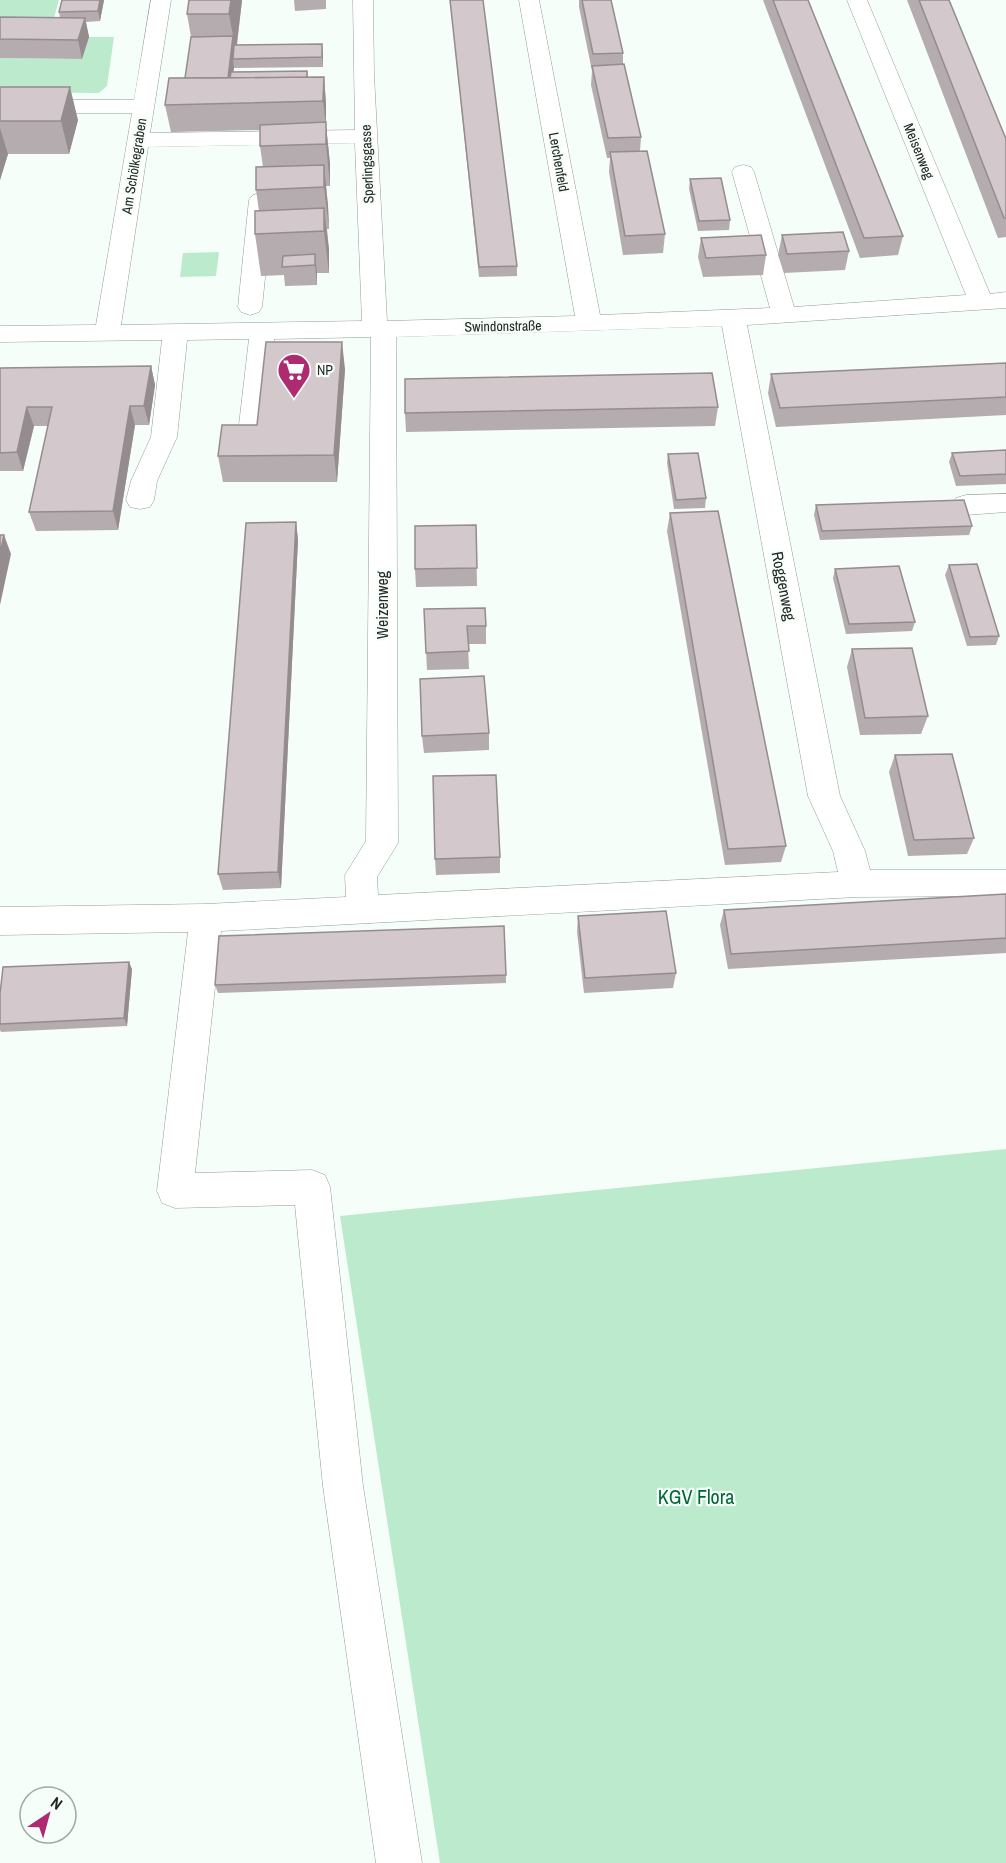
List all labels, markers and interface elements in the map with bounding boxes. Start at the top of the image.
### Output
street label: Am Schölkegraben [117,117,150,216]
street label: Meisenweg [900,120,939,182]
street label: Sperlingsgasse [357,124,377,204]
street label: Lerchenfeld [545,131,573,193]
street label: Swindonstraße [464,316,542,336]
supermarket icon: NP [276,352,312,399]
place label: NP [317,361,333,379]
street label: Roggenweg [767,550,802,623]
street label: Weizenweg [371,570,393,639]
park label: KGV Flora [658,1483,734,1510]
north arrow [18,1785,78,1845]
text: N [47,1791,67,1815]

